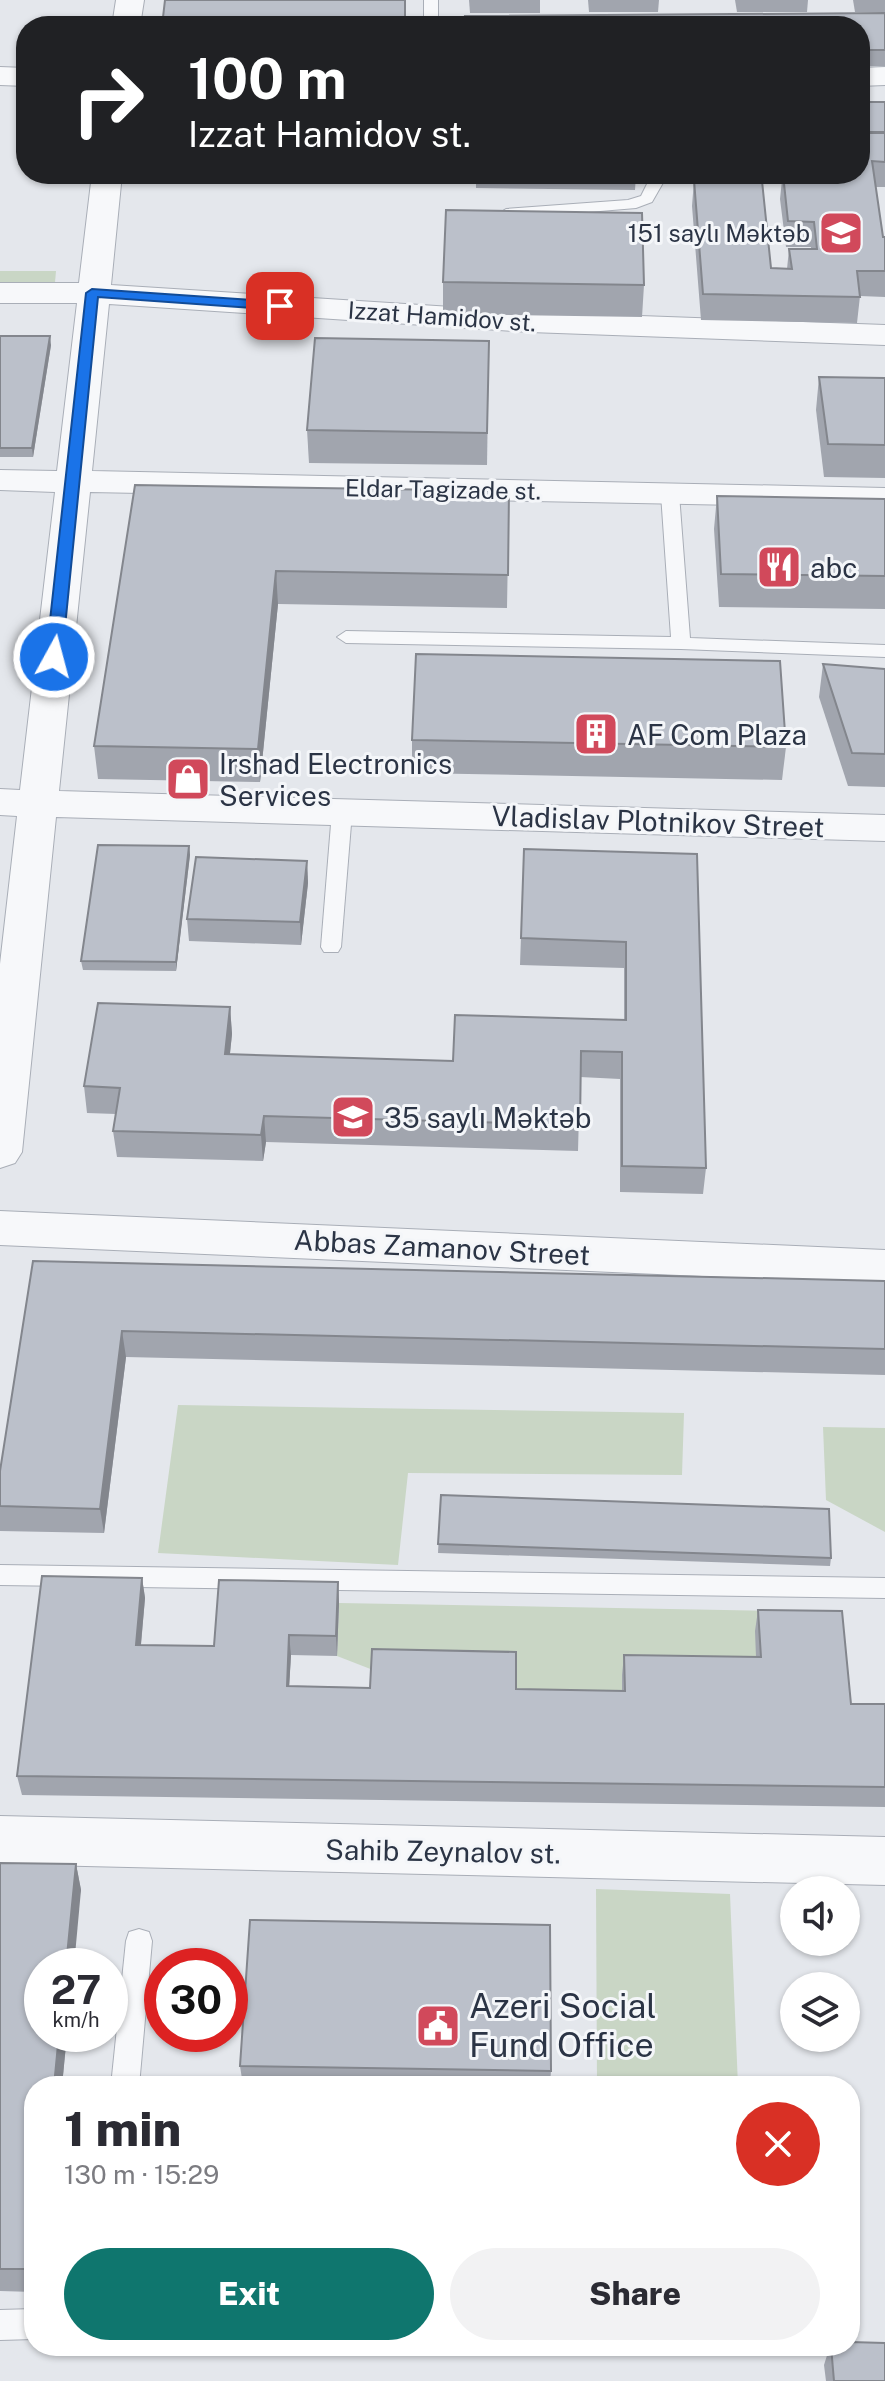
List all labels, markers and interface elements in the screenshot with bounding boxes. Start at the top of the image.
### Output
text: 100 m [188,46,347,112]
icon: right [56,48,160,152]
text: Izzat Hamidov st. [188,113,471,155]
school or university icon: 151 saylı Məktəb [817,209,865,257]
place label: 151 saylı Məktəb [628,219,810,247]
pin [246,272,314,340]
icon: arrive [258,284,302,328]
street label: Izzat Hamidov st. [347,295,537,337]
street label: Eldar Tagizade st. [345,473,541,505]
restaurant icon: abc [755,543,803,591]
place label: abc [810,551,857,584]
position arrow [12,615,96,699]
building icon: AF Com Plaza [572,710,620,758]
place label: AF Com Plaza [627,718,807,751]
place label: Irshad Electronics Services [219,747,452,812]
shop icon: Irshad Electronics Services [164,755,212,803]
street label: Vladislav Plotnikov Street [491,799,825,843]
school or university icon: 35 saylı Məktəb [329,1093,377,1141]
place label: 35 saylı Məktəb [384,1101,591,1134]
street label: Abbas Zamanov Street [293,1223,591,1271]
street label: Sahib Zeynalov st. [325,1832,561,1870]
map controls [780,1876,860,2052]
button: sound [780,1876,860,1956]
speed limit sign: 30 [144,1948,248,2052]
text: 27 [51,1966,101,2013]
button: layers [780,1972,860,2052]
place label: Azeri Social Fund Office [469,1986,657,2065]
public building icon: Azeri Social Fund Office [414,2002,462,2050]
text: km/h [52,2008,100,2032]
text: 1 min [64,2100,181,2157]
button: close [736,2102,820,2186]
text: 130 m · 15:29 [64,2159,219,2190]
button: Exit [64,2248,434,2340]
button: Share [450,2248,820,2340]

